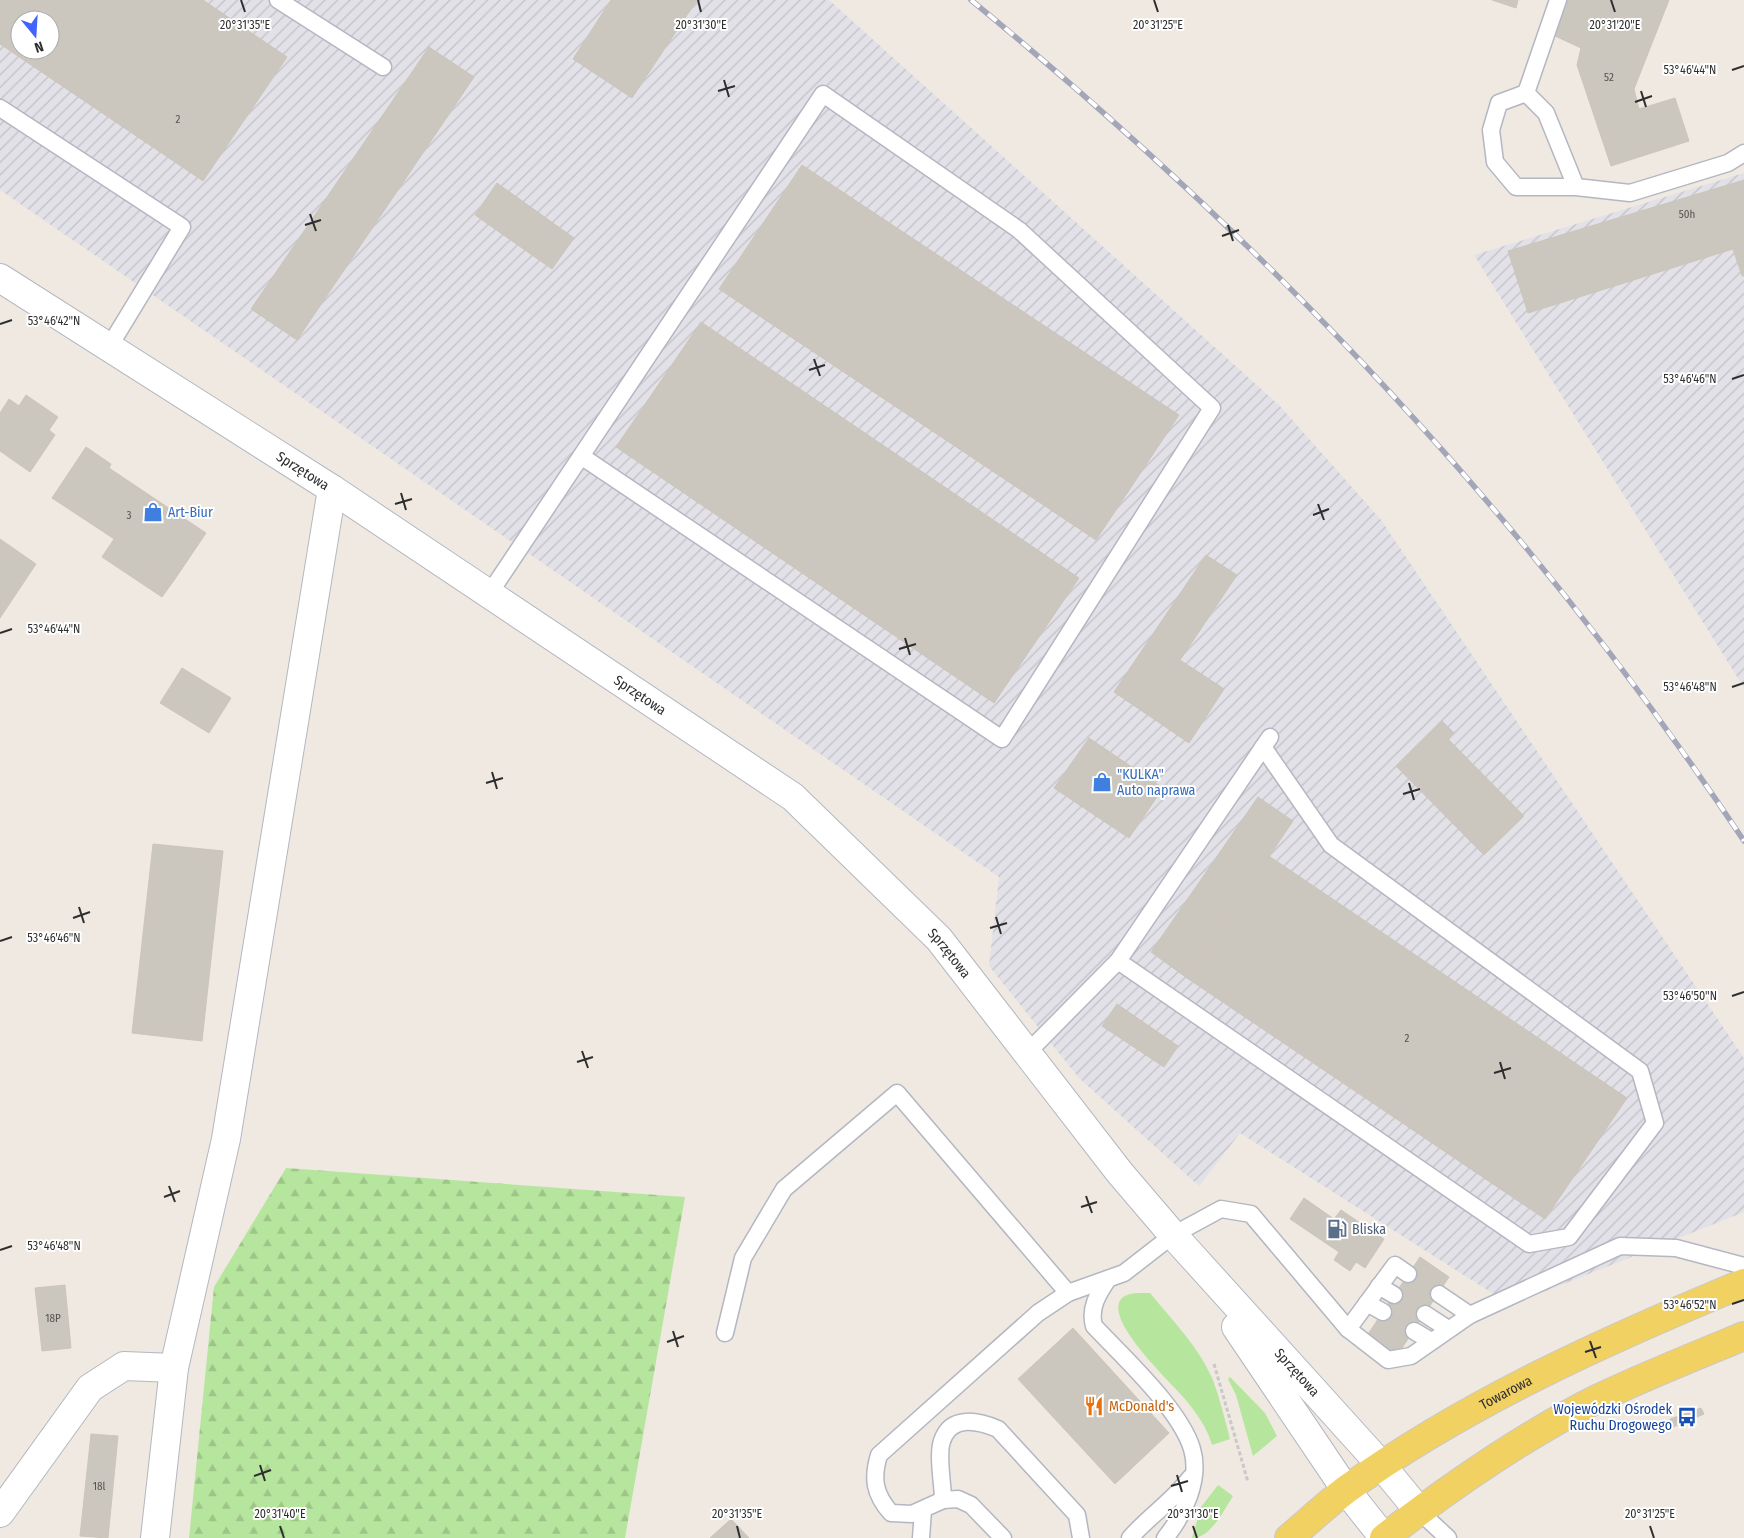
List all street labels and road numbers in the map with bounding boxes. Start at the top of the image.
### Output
street label: Sprzętowa [273,448,332,494]
street label: Sprzętowa [611,672,669,719]
street label: Sprzętowa [924,925,974,982]
street label: Sprzętowa [1271,1345,1323,1400]
street label: Towarowa [1477,1372,1535,1413]

